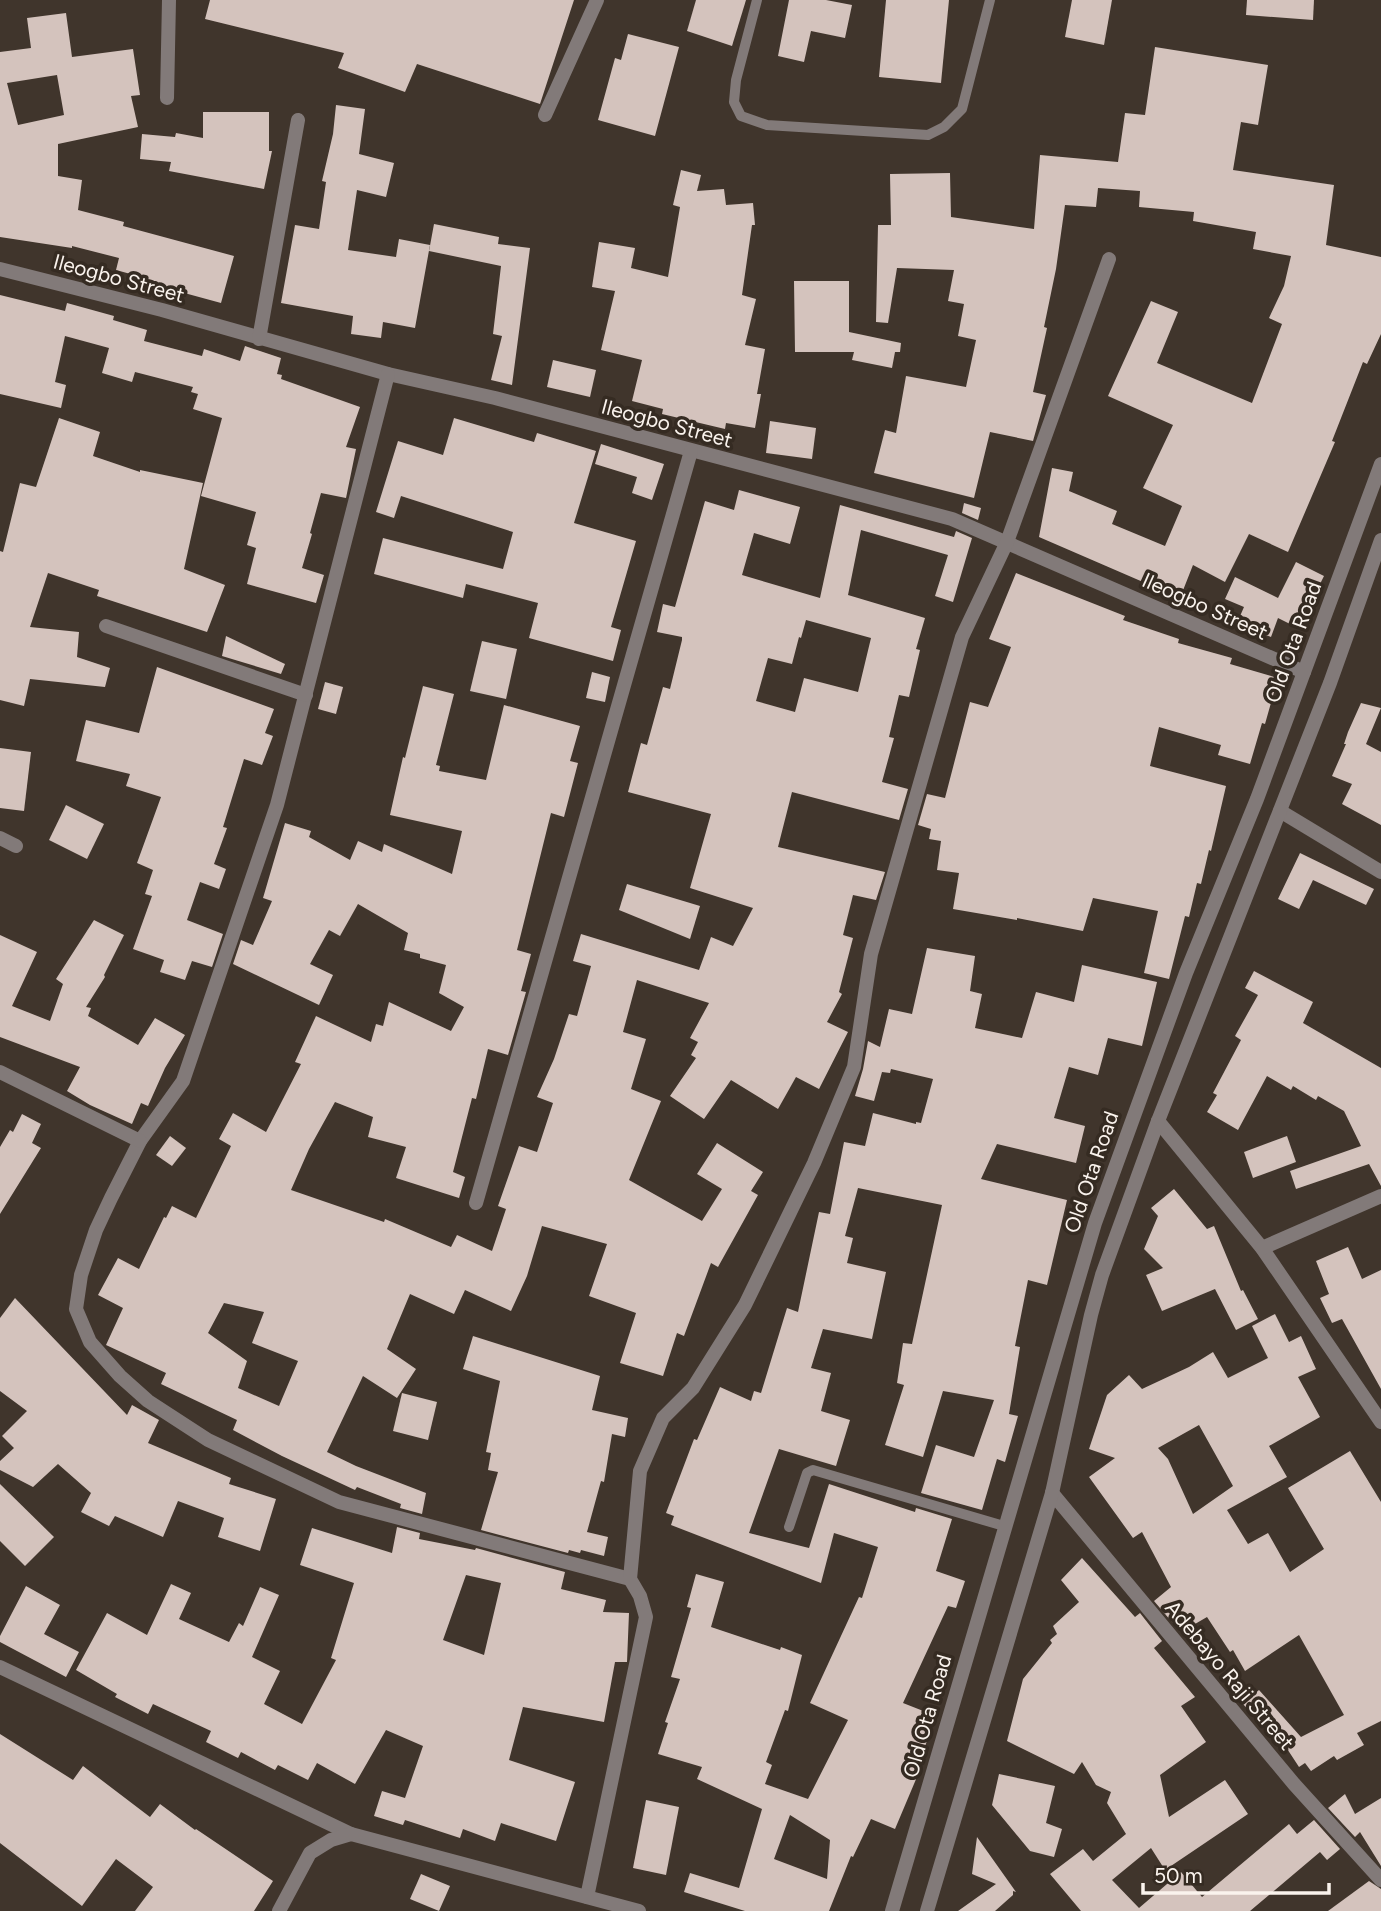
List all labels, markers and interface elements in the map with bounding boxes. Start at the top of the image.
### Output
street label: Ileogbo Street [51,248,187,308]
street label: Ileogbo Street [599,393,735,453]
street label: Ileogbo Street [1138,567,1272,645]
street label: Old Ota Road [1260,578,1326,706]
street label: Old Ota Road [1059,1108,1123,1236]
street label: Adebayo Raji Street [1160,1595,1300,1755]
street label: Old Ota Road [898,1652,956,1780]
scale bar [1143,1852,1328,1896]
text: 50 m [1154,1863,1203,1888]

